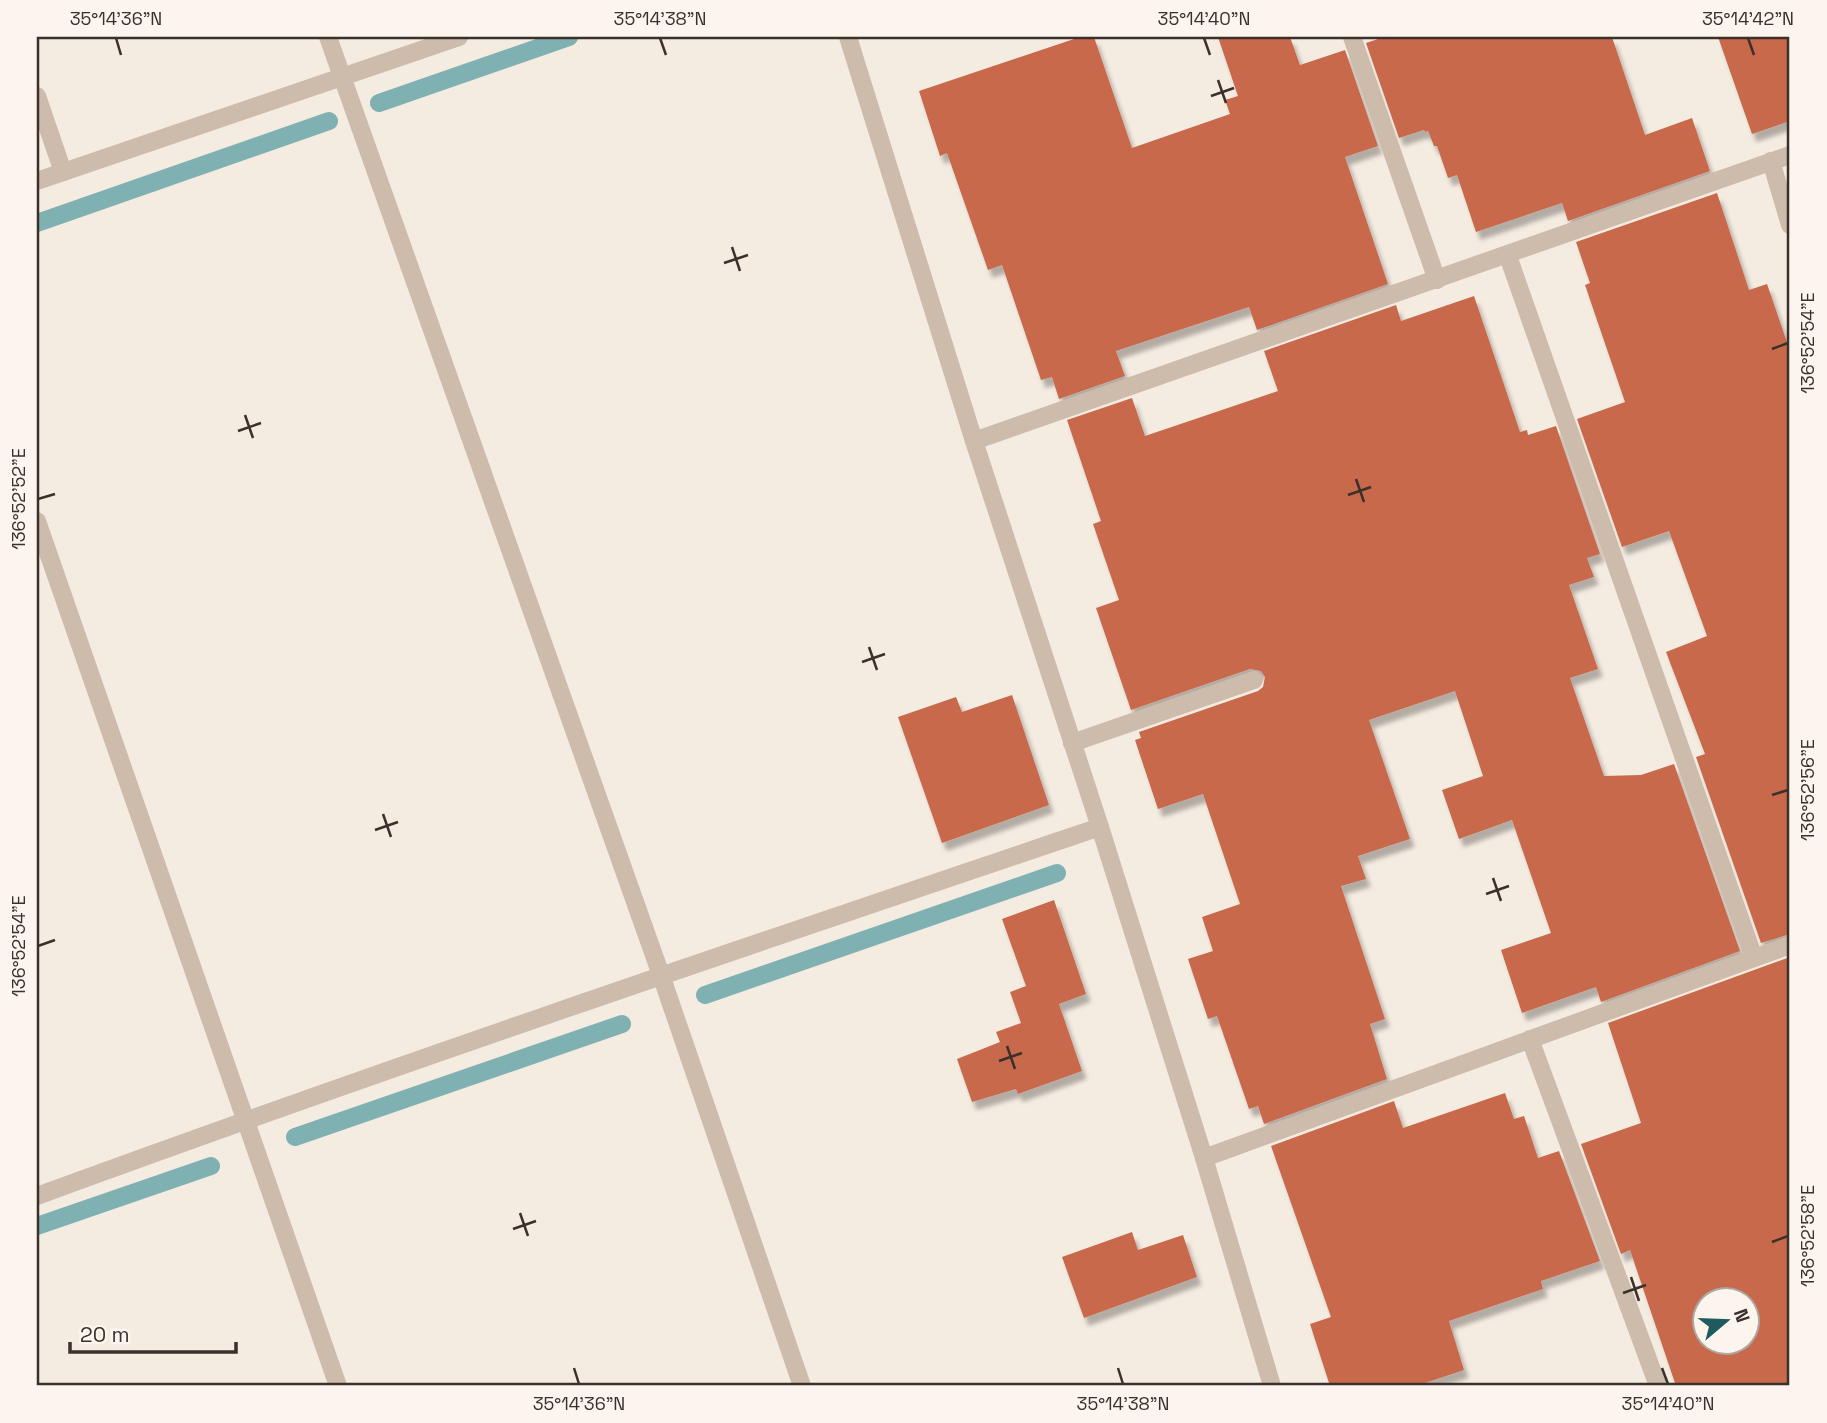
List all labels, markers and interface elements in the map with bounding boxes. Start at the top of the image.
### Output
text: 35°14'36"N [70,7,162,30]
text: 35°14'38"N [614,7,706,30]
text: 35°14'40"N [1158,7,1250,30]
text: 35°14'42"N [1702,7,1794,30]
text: 136°52'54"E [1796,292,1819,394]
text: 136°52'52"E [7,448,30,550]
text: 136°52'56"E [1796,739,1819,841]
text: 136°52'54"E [7,895,30,997]
text: 136°52'58"E [1796,1185,1819,1287]
north arrow [1690,1286,1760,1356]
text: N [1728,1306,1755,1326]
scale bar [70,1311,236,1355]
text: 20 m [80,1321,130,1348]
text: 35°14'36"N [533,1392,625,1415]
text: 35°14'38"N [1077,1392,1169,1415]
text: 35°14'40"N [1622,1392,1714,1415]

